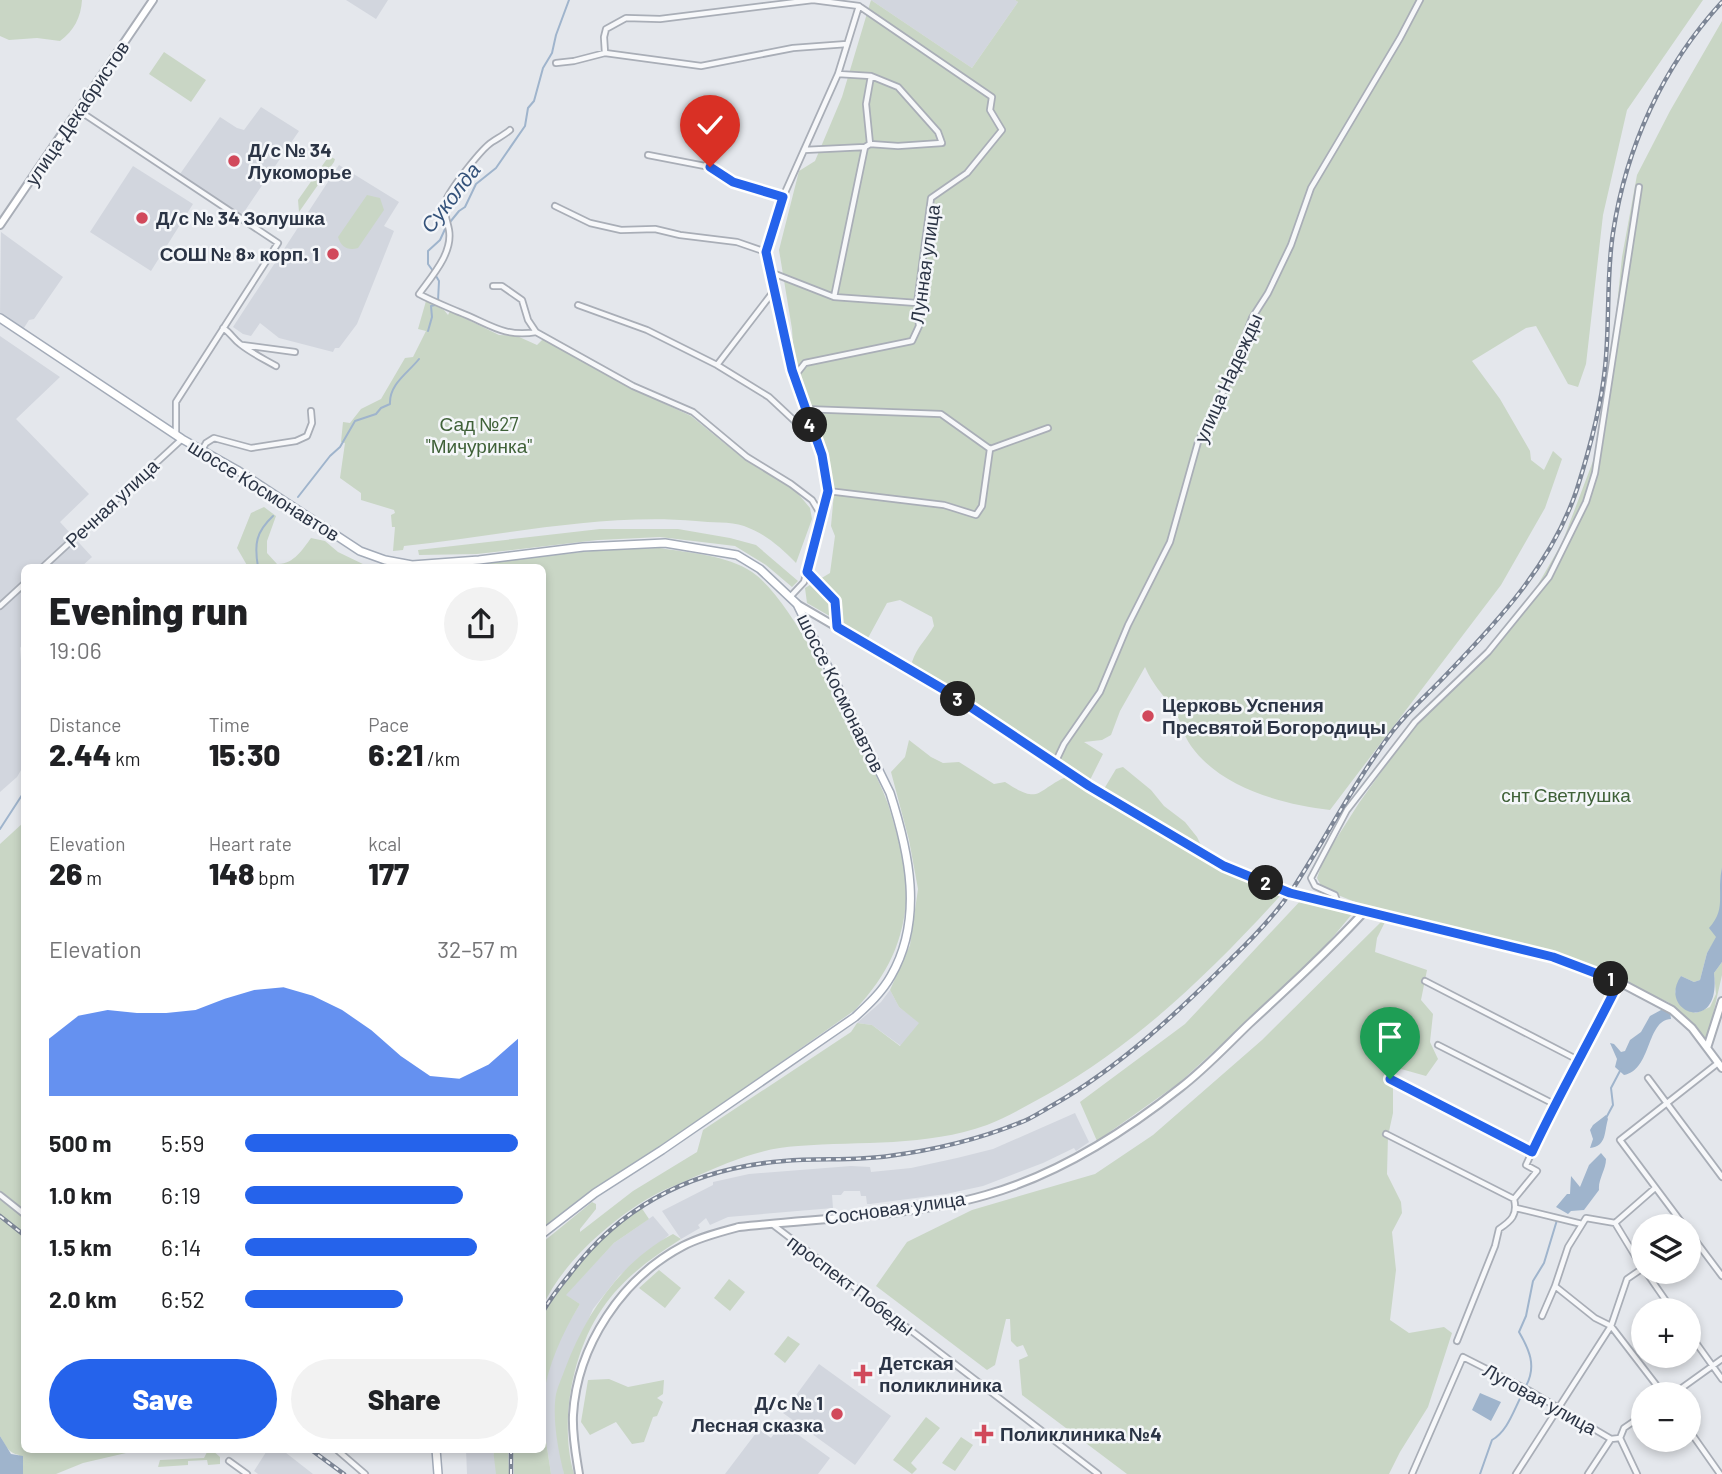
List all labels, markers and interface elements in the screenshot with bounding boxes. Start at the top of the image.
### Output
street label: улица Декабристов [20,36,134,189]
pin [680,95,740,167]
icon: check [691,106,729,144]
place label: Д/с № 34 Лукоморье [248,138,352,183]
marker: Д/с № 34 Лукоморье [226,153,242,169]
water label: Суколда [415,157,485,237]
street label: Лунная улица [905,202,944,325]
place label: Д/с № 34 Золушка [156,206,325,229]
marker: Д/с № 34 Золушка [134,210,150,226]
place label: СОШ № 8» корп. 1 [160,242,319,265]
marker: СОШ № 8» корп. 1 [325,246,341,262]
street label: улица Надежды [1189,310,1266,446]
pin: 4 [792,408,828,442]
park label: Сад №27 "Мичуринка" [426,412,532,457]
text: 4 [804,413,815,436]
street label: шоссе Космонавтов [184,434,344,545]
street label: Речная улица [60,453,163,552]
text: Evening run [49,587,248,633]
button: share [444,587,518,661]
street label: шоссе Космонавтов [793,610,890,776]
text: 19:06 [49,636,102,664]
pin: 3 [940,682,976,716]
text: 3 [952,687,963,710]
place label: Церковь Успения Пресвятой Богородицы [1162,693,1386,738]
marker: Церковь Успения Пресвятой Богородицы [1140,708,1156,724]
text: Distance [49,713,121,736]
text: Time [209,713,250,736]
text: Pace [368,713,409,736]
text: 2.44 [49,736,112,772]
text: 15:30 [209,736,280,772]
text: 6:21 [368,736,423,772]
text: km [112,747,141,770]
text: /km [423,747,460,770]
park label: снт Светлушка [1501,783,1631,806]
text: Elevation [49,832,126,855]
text: Heart rate [209,832,292,855]
text: kcal [368,832,401,855]
text: 26 [49,855,82,891]
text: 148 [209,855,255,891]
text: 177 [368,855,409,891]
text: m [82,866,102,889]
text: bpm [255,866,295,889]
pin: 2 [1248,866,1284,900]
text: 2 [1260,871,1271,894]
text: Elevation [49,935,142,963]
text: 32–57 m [437,935,518,963]
pin: 1 [1594,962,1628,996]
text: 1 [1607,967,1614,990]
pin [1360,1007,1420,1079]
icon: arrive [1371,1018,1409,1056]
text: 500 m [49,1129,111,1157]
text: 5:59 [161,1129,204,1157]
text: 1.0 km [49,1181,112,1209]
text: 6:19 [161,1181,201,1209]
street label: Сосновая улица [823,1186,967,1229]
map controls [1631,1214,1701,1452]
button: layers [1631,1214,1701,1284]
street label: проспект Победы [783,1229,919,1340]
text: 1.5 km [49,1233,112,1261]
text: 6:14 [161,1233,201,1261]
text: 2.0 km [49,1285,117,1313]
text: 6:52 [161,1285,205,1313]
button: + [1631,1298,1701,1368]
place label: Детская поликлиника [879,1351,1003,1396]
street label: Луговая улица [1480,1358,1601,1439]
button: Save [49,1359,277,1439]
button: Share [291,1359,518,1439]
marker: Детская поликлиника [853,1364,873,1384]
button: − [1631,1382,1701,1452]
place label: Д/с № 1 Лесная сказка [691,1391,823,1436]
marker: Д/с № 1 Лесная сказка [829,1406,845,1422]
place label: Поликлиника №4 [1000,1422,1162,1445]
marker: Поликлиника №4 [974,1424,994,1444]

